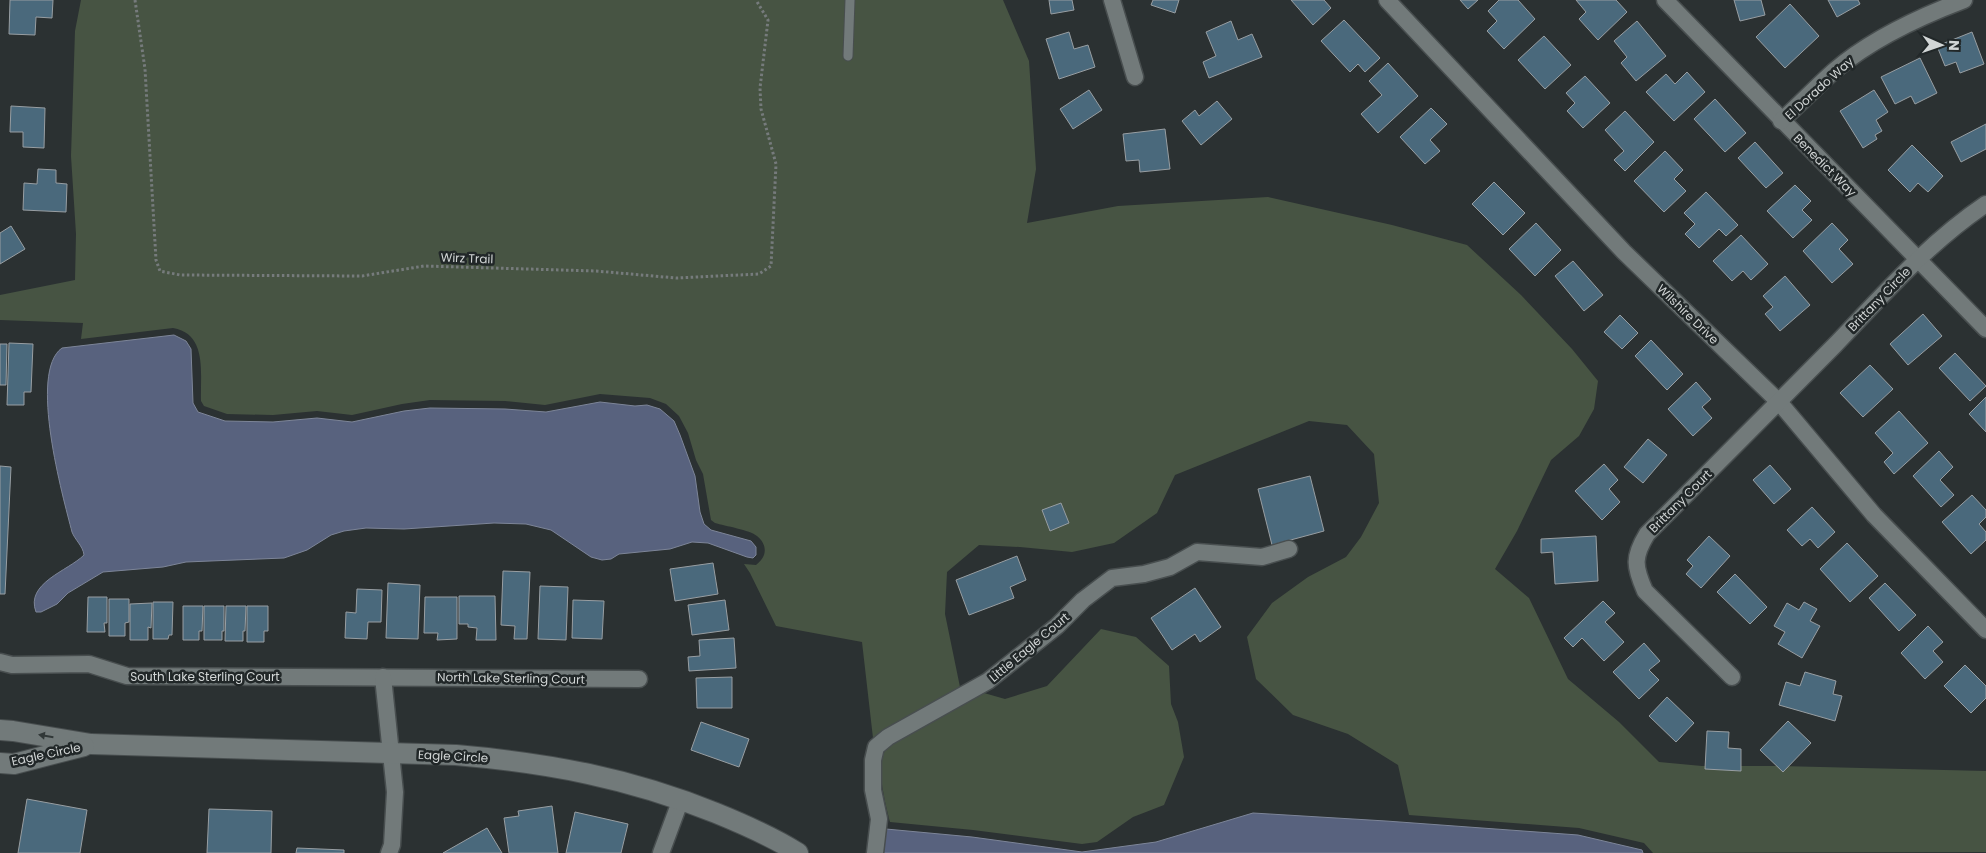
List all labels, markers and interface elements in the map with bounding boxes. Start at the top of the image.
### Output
north arrow [1916,20,1966,70]
text: N [1944,40,1964,51]
street label: El Dorado Way [1781,53,1857,123]
street label: Benedict Way [1790,130,1860,200]
street label: Wirz Trail [440,249,494,267]
street label: Brittany Circle [1844,263,1914,335]
street label: Wilshire Drive [1653,280,1723,348]
street label: Brittany Court [1645,466,1715,536]
street label: Little Eagle Court [985,608,1073,686]
street label: South Lake Sterling Court [130,668,280,685]
street label: North Lake Sterling Court [437,668,585,688]
one-way arrow [37,732,53,740]
street label: Eagle Circle [10,738,82,770]
street label: Eagle Circle [417,746,489,766]

